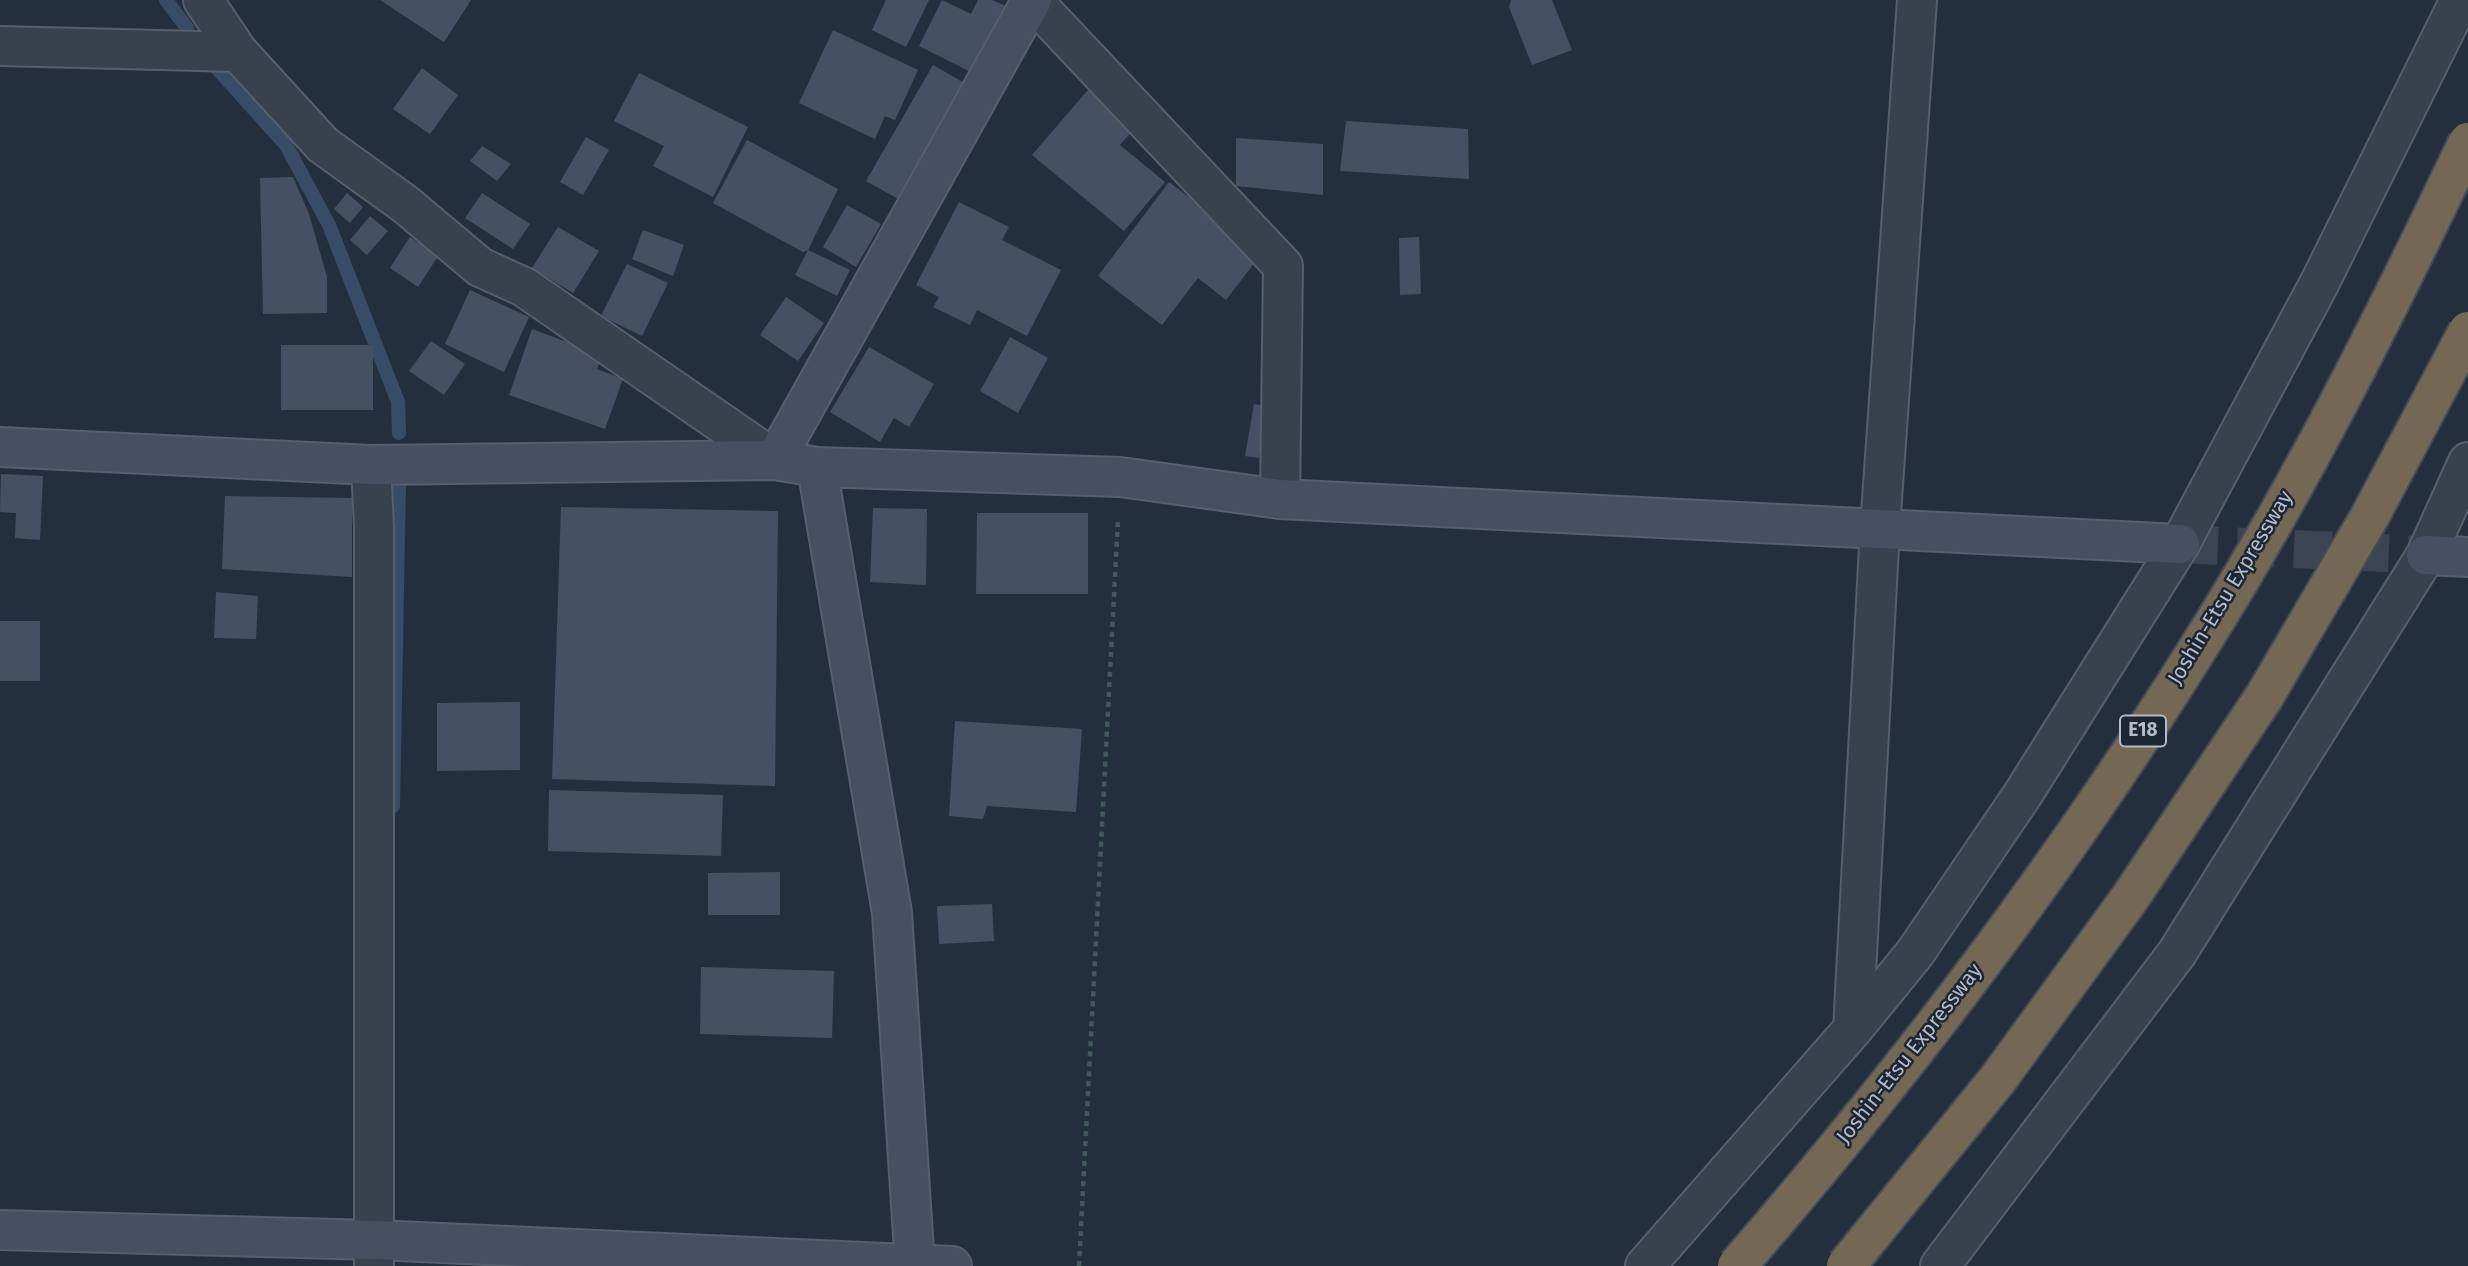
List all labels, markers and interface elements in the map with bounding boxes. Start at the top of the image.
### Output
street label: Joshin-Etsu Expressway [2163,486,2299,690]
road number: E18 [2120,716,2166,746]
street label: Joshin-Etsu Expressway [1832,959,1988,1149]

